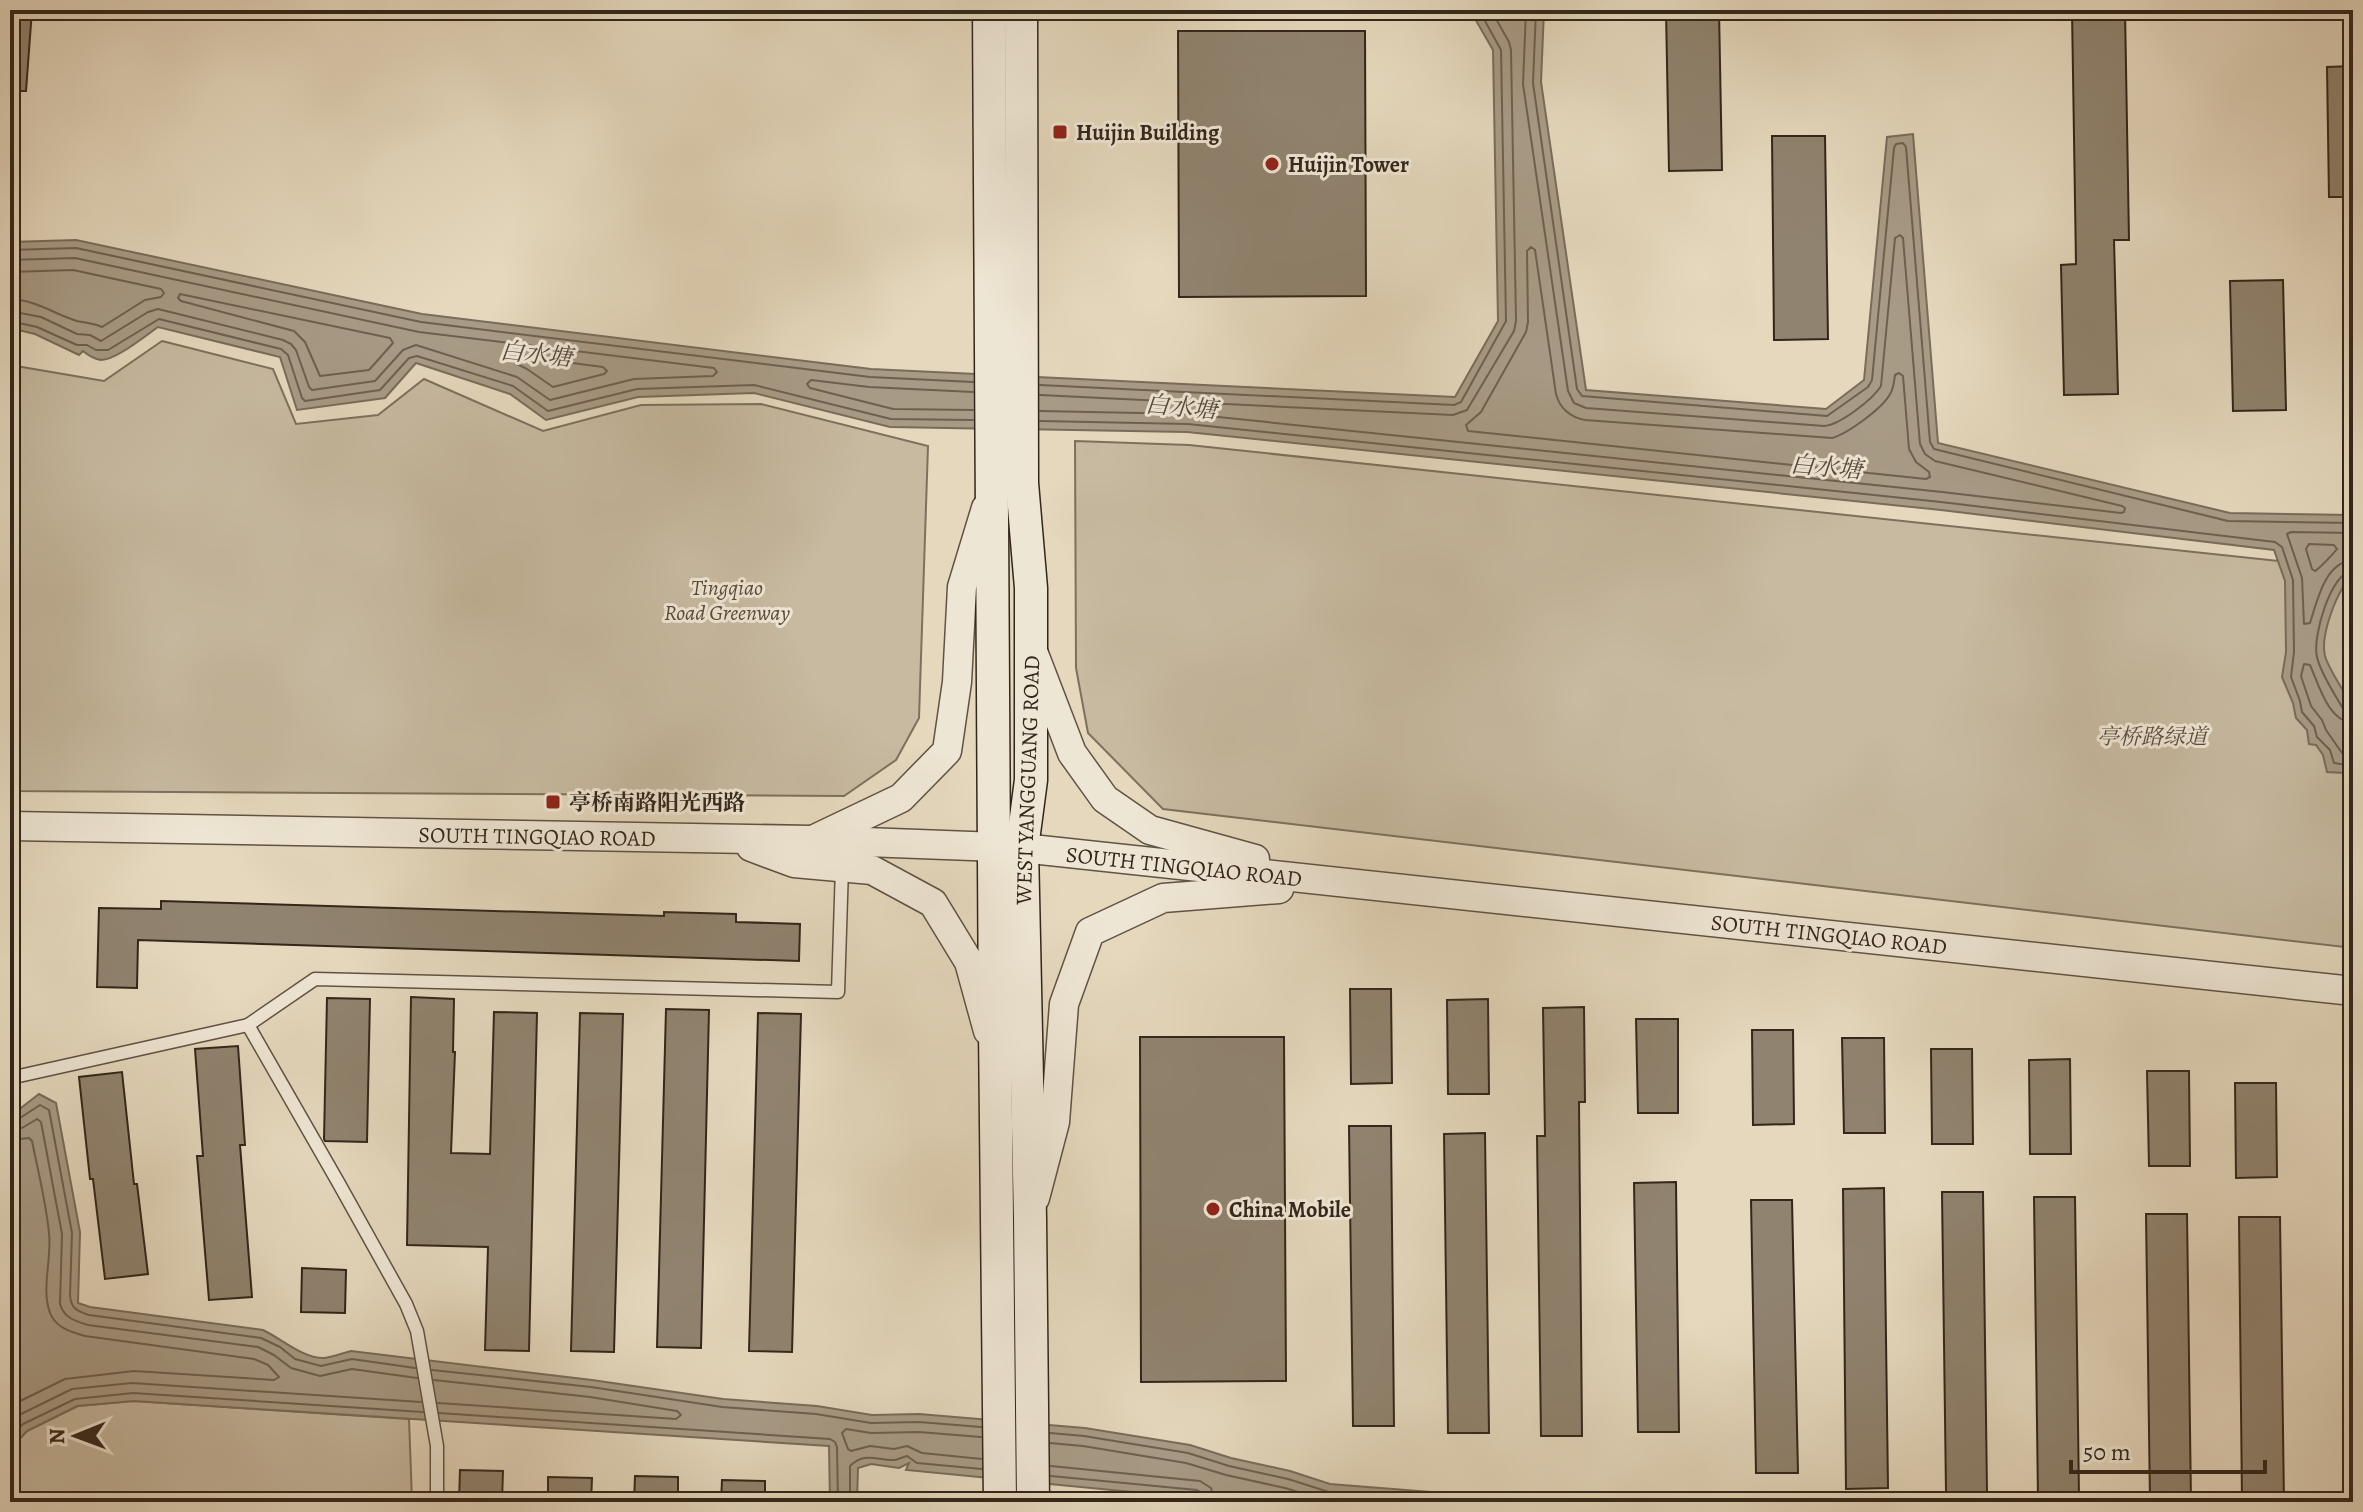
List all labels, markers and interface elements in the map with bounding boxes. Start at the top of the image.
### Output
place label: Huijin Building [1076,118,1220,148]
marker: Huijin Building [1051,123,1069,141]
place label: Huijin Tower [1288,150,1409,180]
marker: Huijin Tower [1263,155,1281,173]
water label: 白水塘 [499,334,577,374]
water label: 白水塘 [1144,388,1222,426]
water label: 白水塘 [1789,448,1867,486]
park label: Tingqiao Road Greenway [664,573,790,628]
street label: WEST YANGGUANG ROAD [1009,655,1047,906]
park label: 亭桥路绿道 [2097,722,2210,752]
place label: 亭桥南路阳光西路 [569,788,745,818]
marker: 亭桥南路阳光西路 [544,793,562,811]
street label: SOUTH TINGQIAO ROAD [418,820,656,854]
street label: SOUTH TINGQIAO ROAD [1064,840,1303,894]
street label: SOUTH TINGQIAO ROAD [1709,908,1948,962]
place label: China Mobile [1229,1195,1351,1225]
marker: China Mobile [1204,1200,1222,1218]
north arrow [36,1396,116,1476]
scale bar [2071,1424,2265,1474]
text: N [42,1428,72,1445]
text: 50 m [2083,1436,2131,1468]

